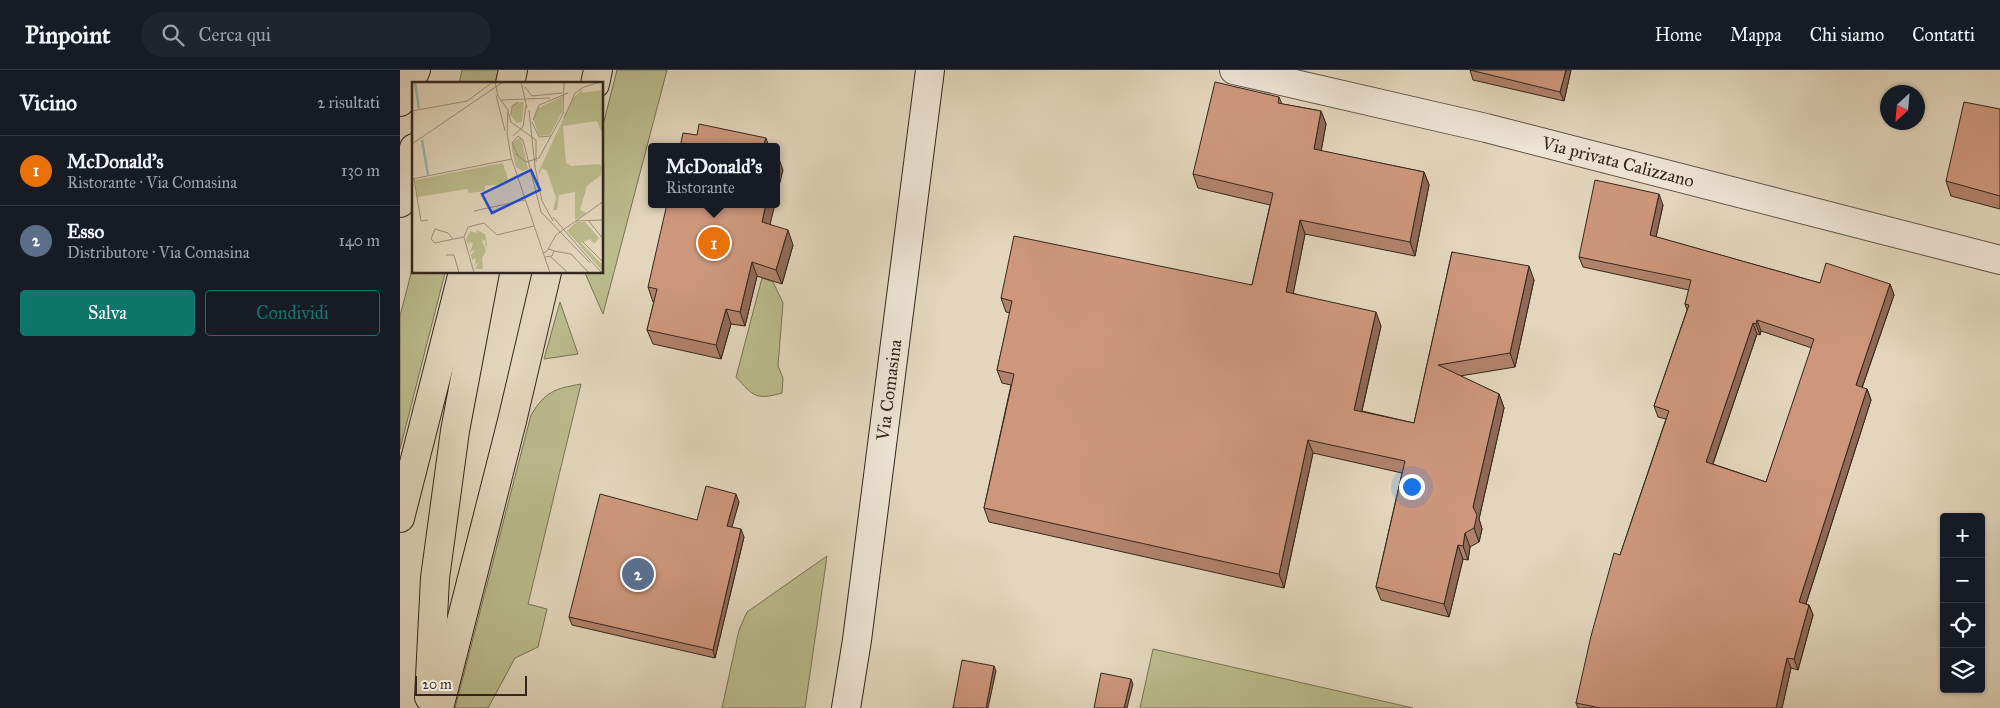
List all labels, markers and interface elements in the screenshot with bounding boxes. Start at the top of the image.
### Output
search box [141,12,491,57]
text: Pinpoint [25,20,111,50]
icon: search [159,21,187,49]
text: Cerca qui [199,23,271,46]
text: Home [1655,24,1702,46]
text: Mappa [1730,24,1782,46]
text: Chi siamo [1810,24,1884,46]
text: Contatti [1912,24,1975,46]
inset map [412,82,604,274]
north arrow [1880,85,1925,130]
text: Vicino [20,90,77,116]
text: 2 risultati [317,93,380,112]
street label: Via privata Calizzano [1539,132,1697,192]
popup [648,143,780,208]
text: McDonald's [67,150,163,173]
text: McDonald's [666,155,762,178]
text: 1 [33,161,39,180]
text: 130 m [341,161,380,180]
text: Ristorante · Via Comasina [67,173,237,192]
text: Ristorante [666,178,735,197]
text: Esso [67,220,104,243]
pin: 1 [698,224,730,262]
text: 2 [32,231,40,250]
text: 140 m [339,231,380,250]
text: Distributore · Via Comasina [67,243,249,262]
button: Salva [20,290,195,336]
button: Condividi [205,290,380,336]
street label: Via Comasina [872,338,906,443]
your location [1399,474,1425,500]
map controls [1940,513,1985,693]
button: + [1940,513,1985,558]
pin: 2 [622,555,654,593]
button: − [1940,558,1985,603]
button: locate [1940,603,1985,648]
button: layers [1940,648,1985,693]
scale bar [415,673,528,696]
text: 20 m [422,676,452,693]

